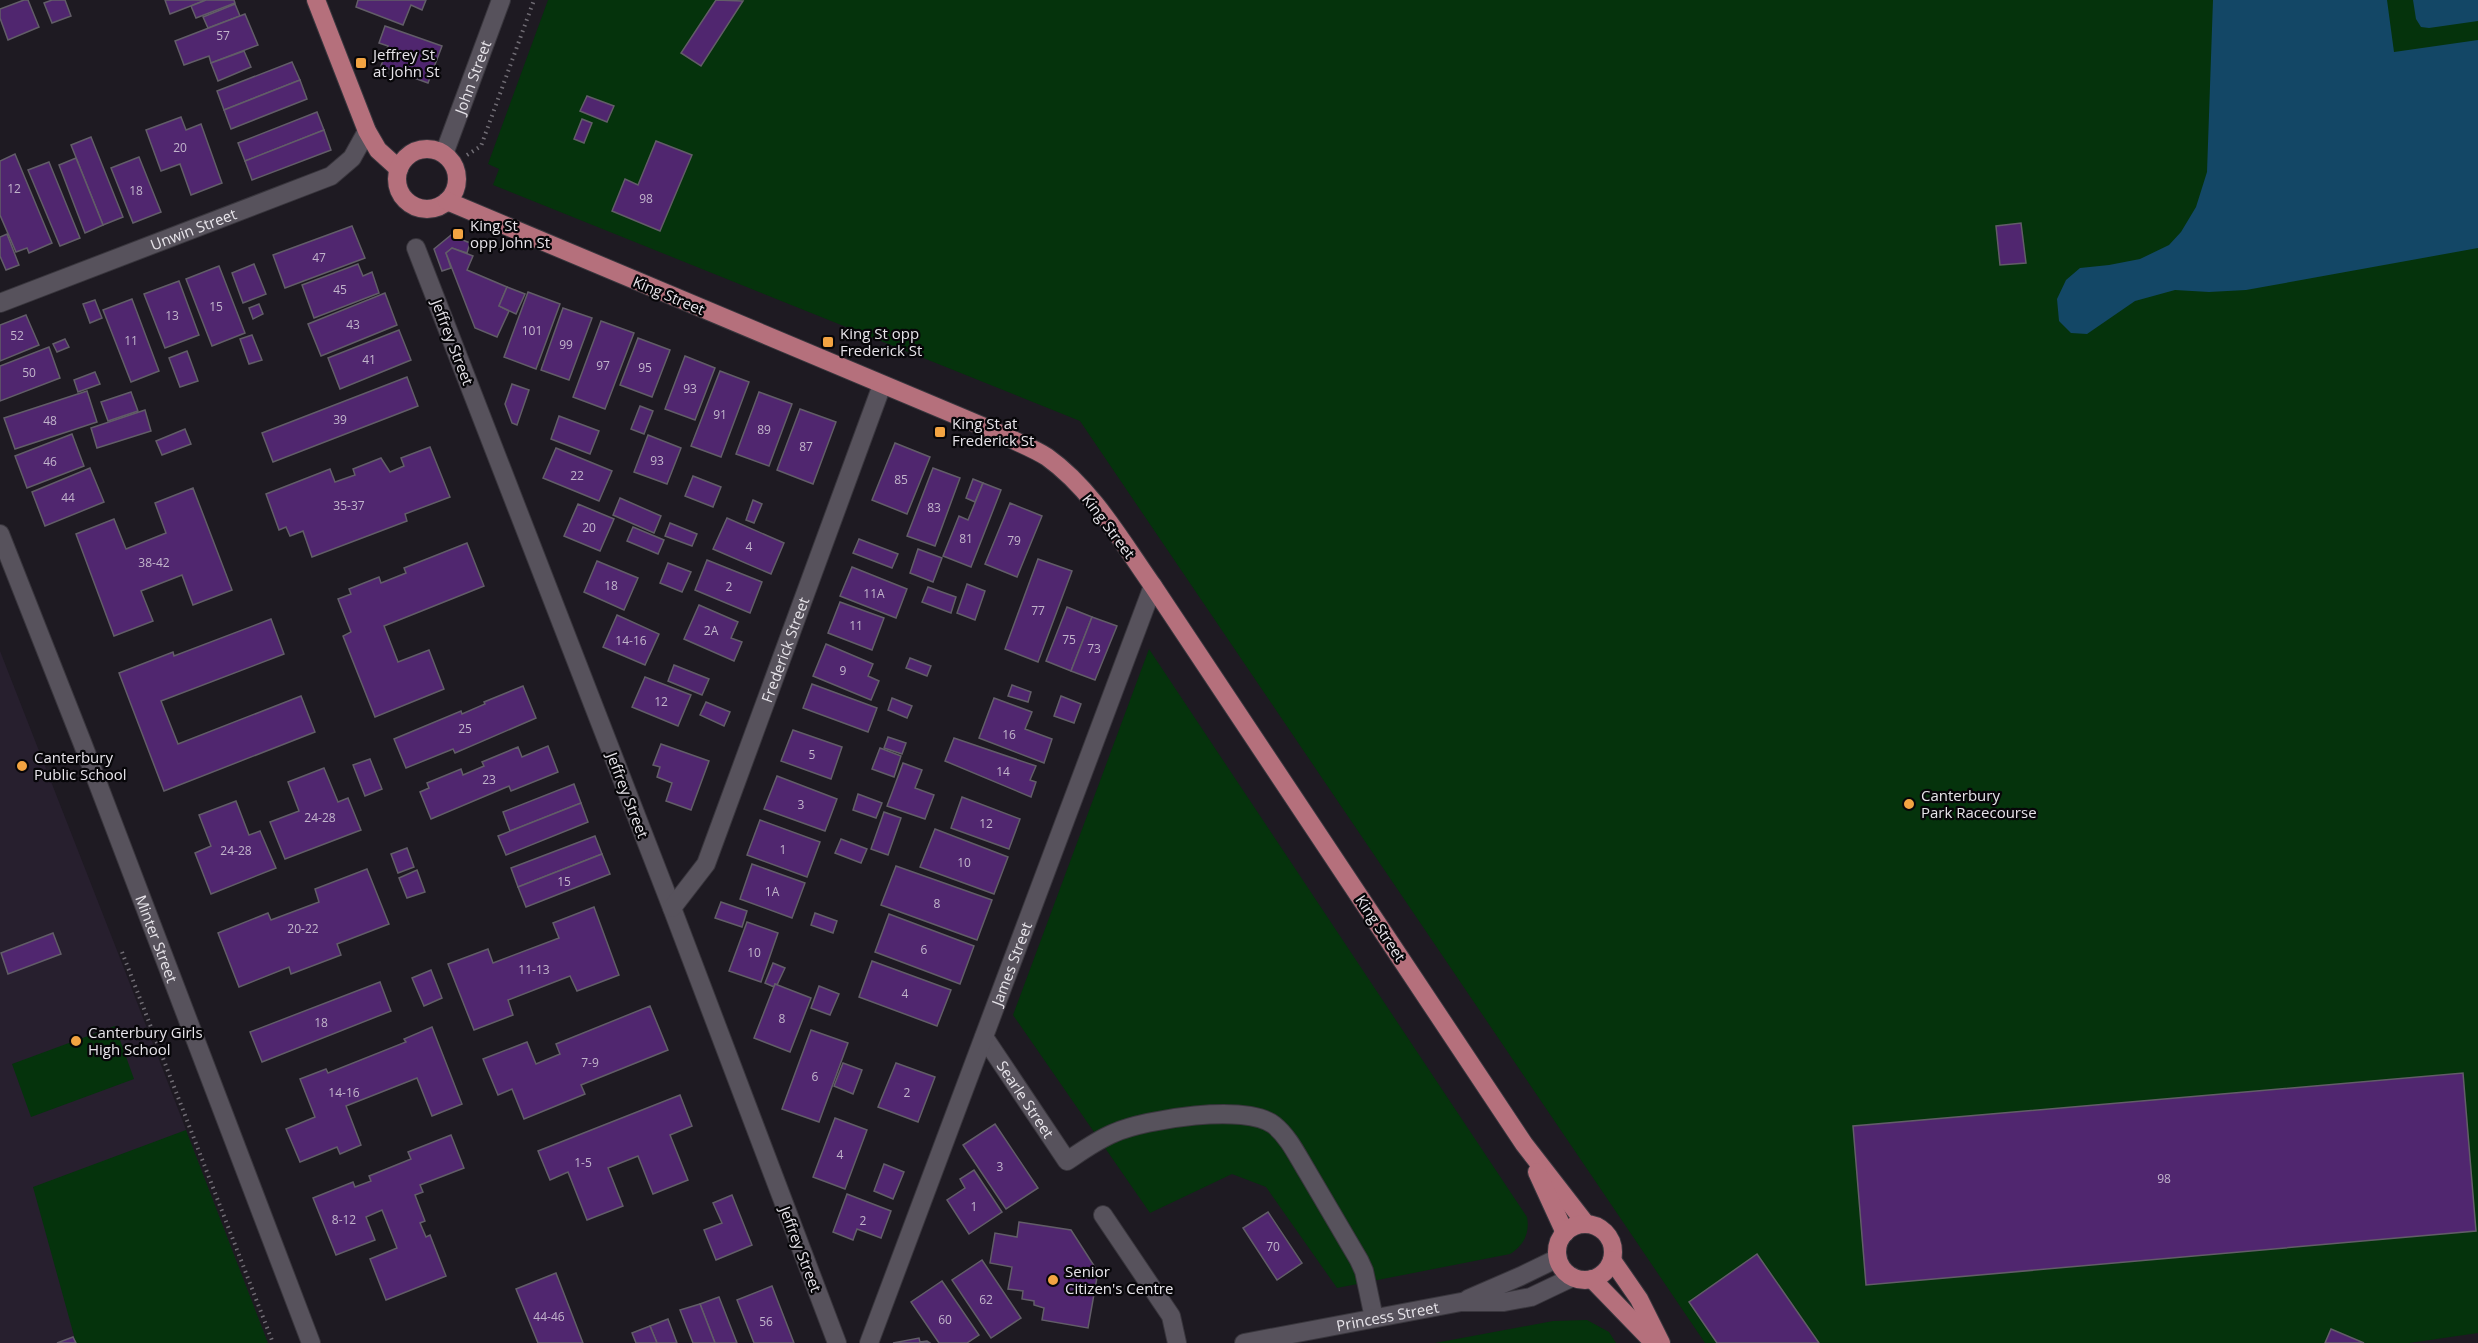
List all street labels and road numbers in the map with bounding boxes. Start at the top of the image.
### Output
street label: John Street [449,37,495,119]
street label: Unwin Street [147,203,239,254]
street label: King Street [630,271,708,319]
street label: Jeffrey Street [427,294,479,388]
street label: King Street [1078,490,1140,562]
street label: Frederick Street [756,594,813,705]
street label: Jeffrey Street [602,747,654,841]
street label: King Street [1351,891,1411,965]
street label: Minter Street [131,892,183,985]
street label: James Street [986,919,1036,1010]
street label: Searle Street [993,1057,1059,1142]
street label: Jeffrey Street [775,1201,827,1295]
street label: Princess Street [1335,1296,1440,1335]

